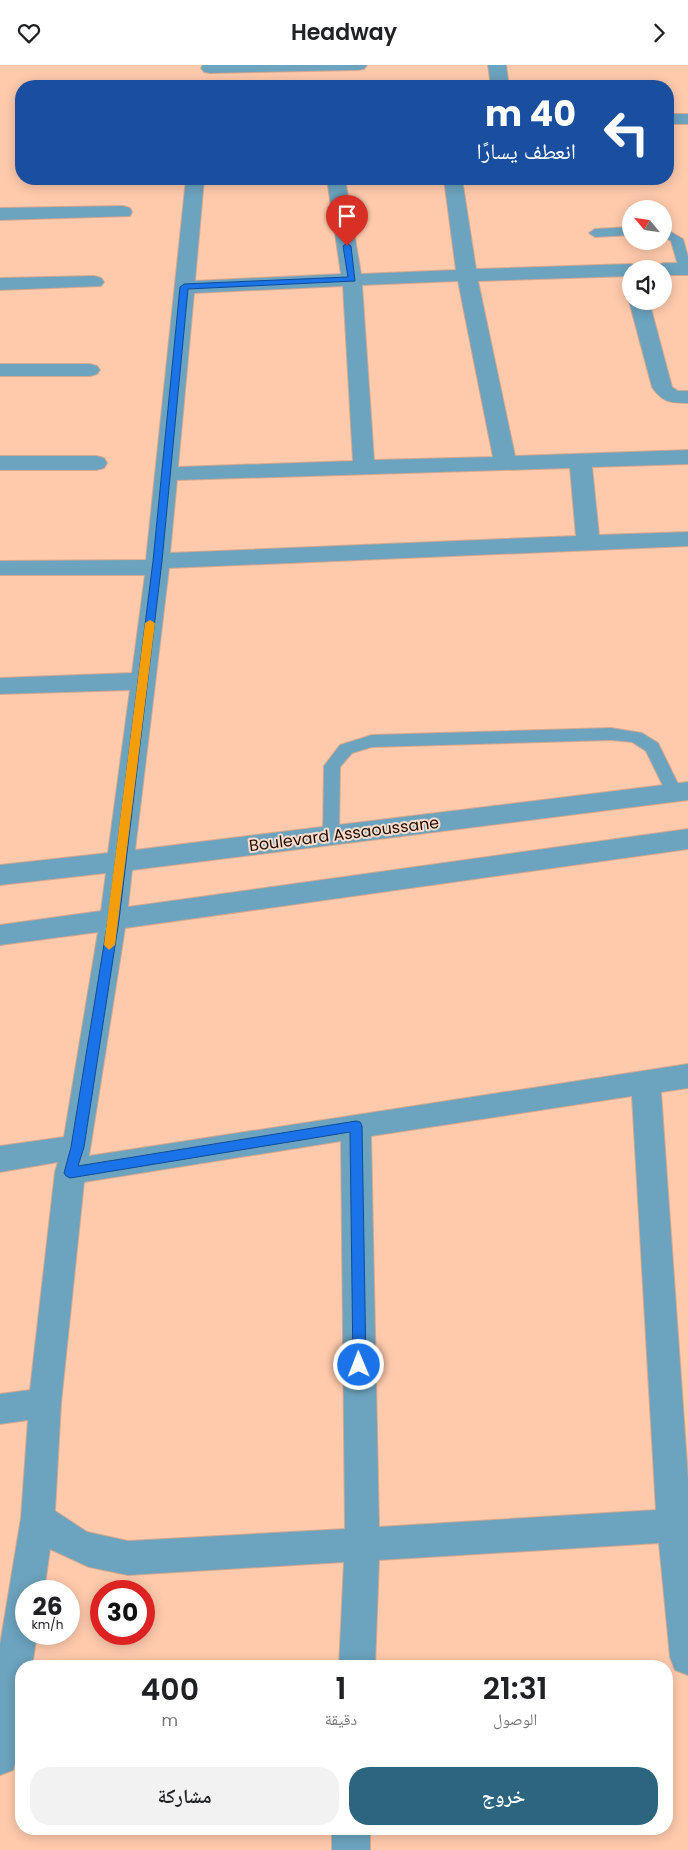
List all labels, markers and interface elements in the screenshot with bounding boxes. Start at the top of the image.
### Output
text: Headway [291,17,397,48]
icon: heart [15,19,43,47]
icon: forward [645,19,673,47]
text: 40 m [485,89,576,138]
icon: left [594,100,659,165]
text: انعطف يسارًا [476,136,576,167]
pin [326,195,368,246]
north arrow [622,200,672,250]
map controls [622,200,672,310]
icon: arrive [333,202,361,230]
button: sound [622,260,672,310]
street label: Boulevard Assaoussane [248,811,440,857]
position arrow [332,1338,384,1390]
speed limit sign: 30 [90,1580,155,1645]
text: 26 [32,1589,63,1624]
text: km/h [32,1616,63,1633]
text: 1 [335,1667,346,1710]
text: 21:31 [483,1667,547,1710]
text: 400 [141,1668,199,1711]
text: دقيقة [325,1708,357,1731]
text: الوصول [493,1708,537,1731]
text: m [162,1709,178,1732]
button: مشاركة [30,1767,339,1825]
button: خروج [349,1767,658,1825]

